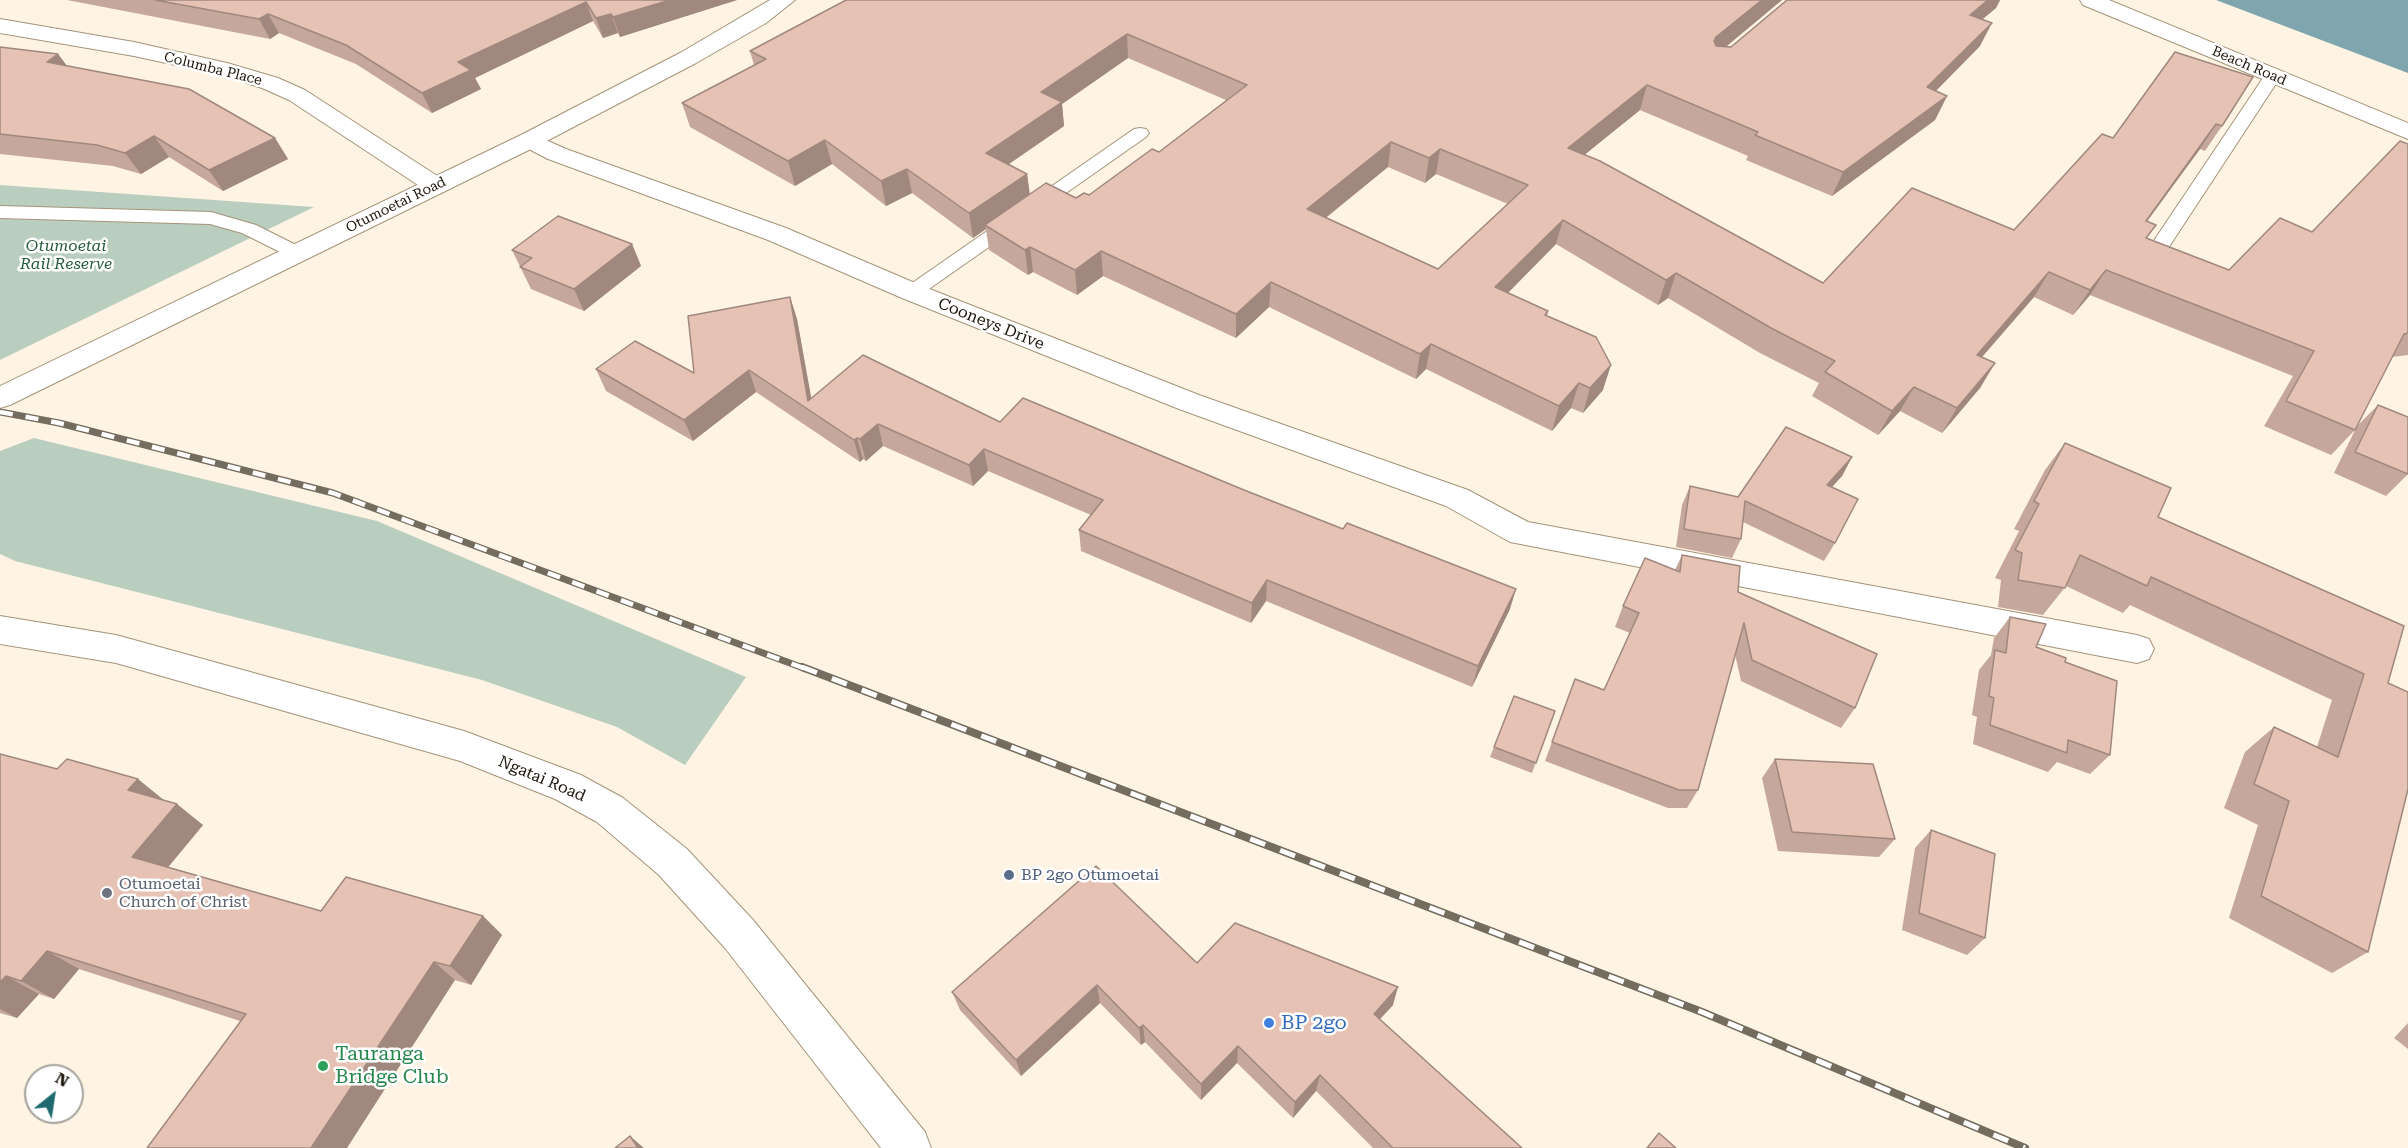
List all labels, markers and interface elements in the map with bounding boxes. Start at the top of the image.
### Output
street label: Beach Road [2209,43,2289,89]
street label: Columba Place [162,49,264,89]
street label: Otumoetai Road [343,173,449,237]
park label: Otumoetai Rail Reserve [20,236,112,274]
street label: Cooneys Drive [935,294,1047,354]
street label: Ngatai Road [495,752,589,806]
place label: BP 2go Otumoetai [1021,865,1159,885]
marker: BP 2go Otumoetai [1002,868,1016,882]
place label: Otumoetai Church of Christ [119,874,247,912]
marker: Otumoetai Church of Christ [100,886,114,900]
place label: BP 2go [1281,1011,1347,1035]
marker: BP 2go [1262,1016,1276,1030]
place label: Tauranga Bridge Club [335,1042,449,1089]
marker: Tauranga Bridge Club [316,1059,330,1073]
north arrow [24,1064,84,1124]
text: N [52,1068,72,1091]

